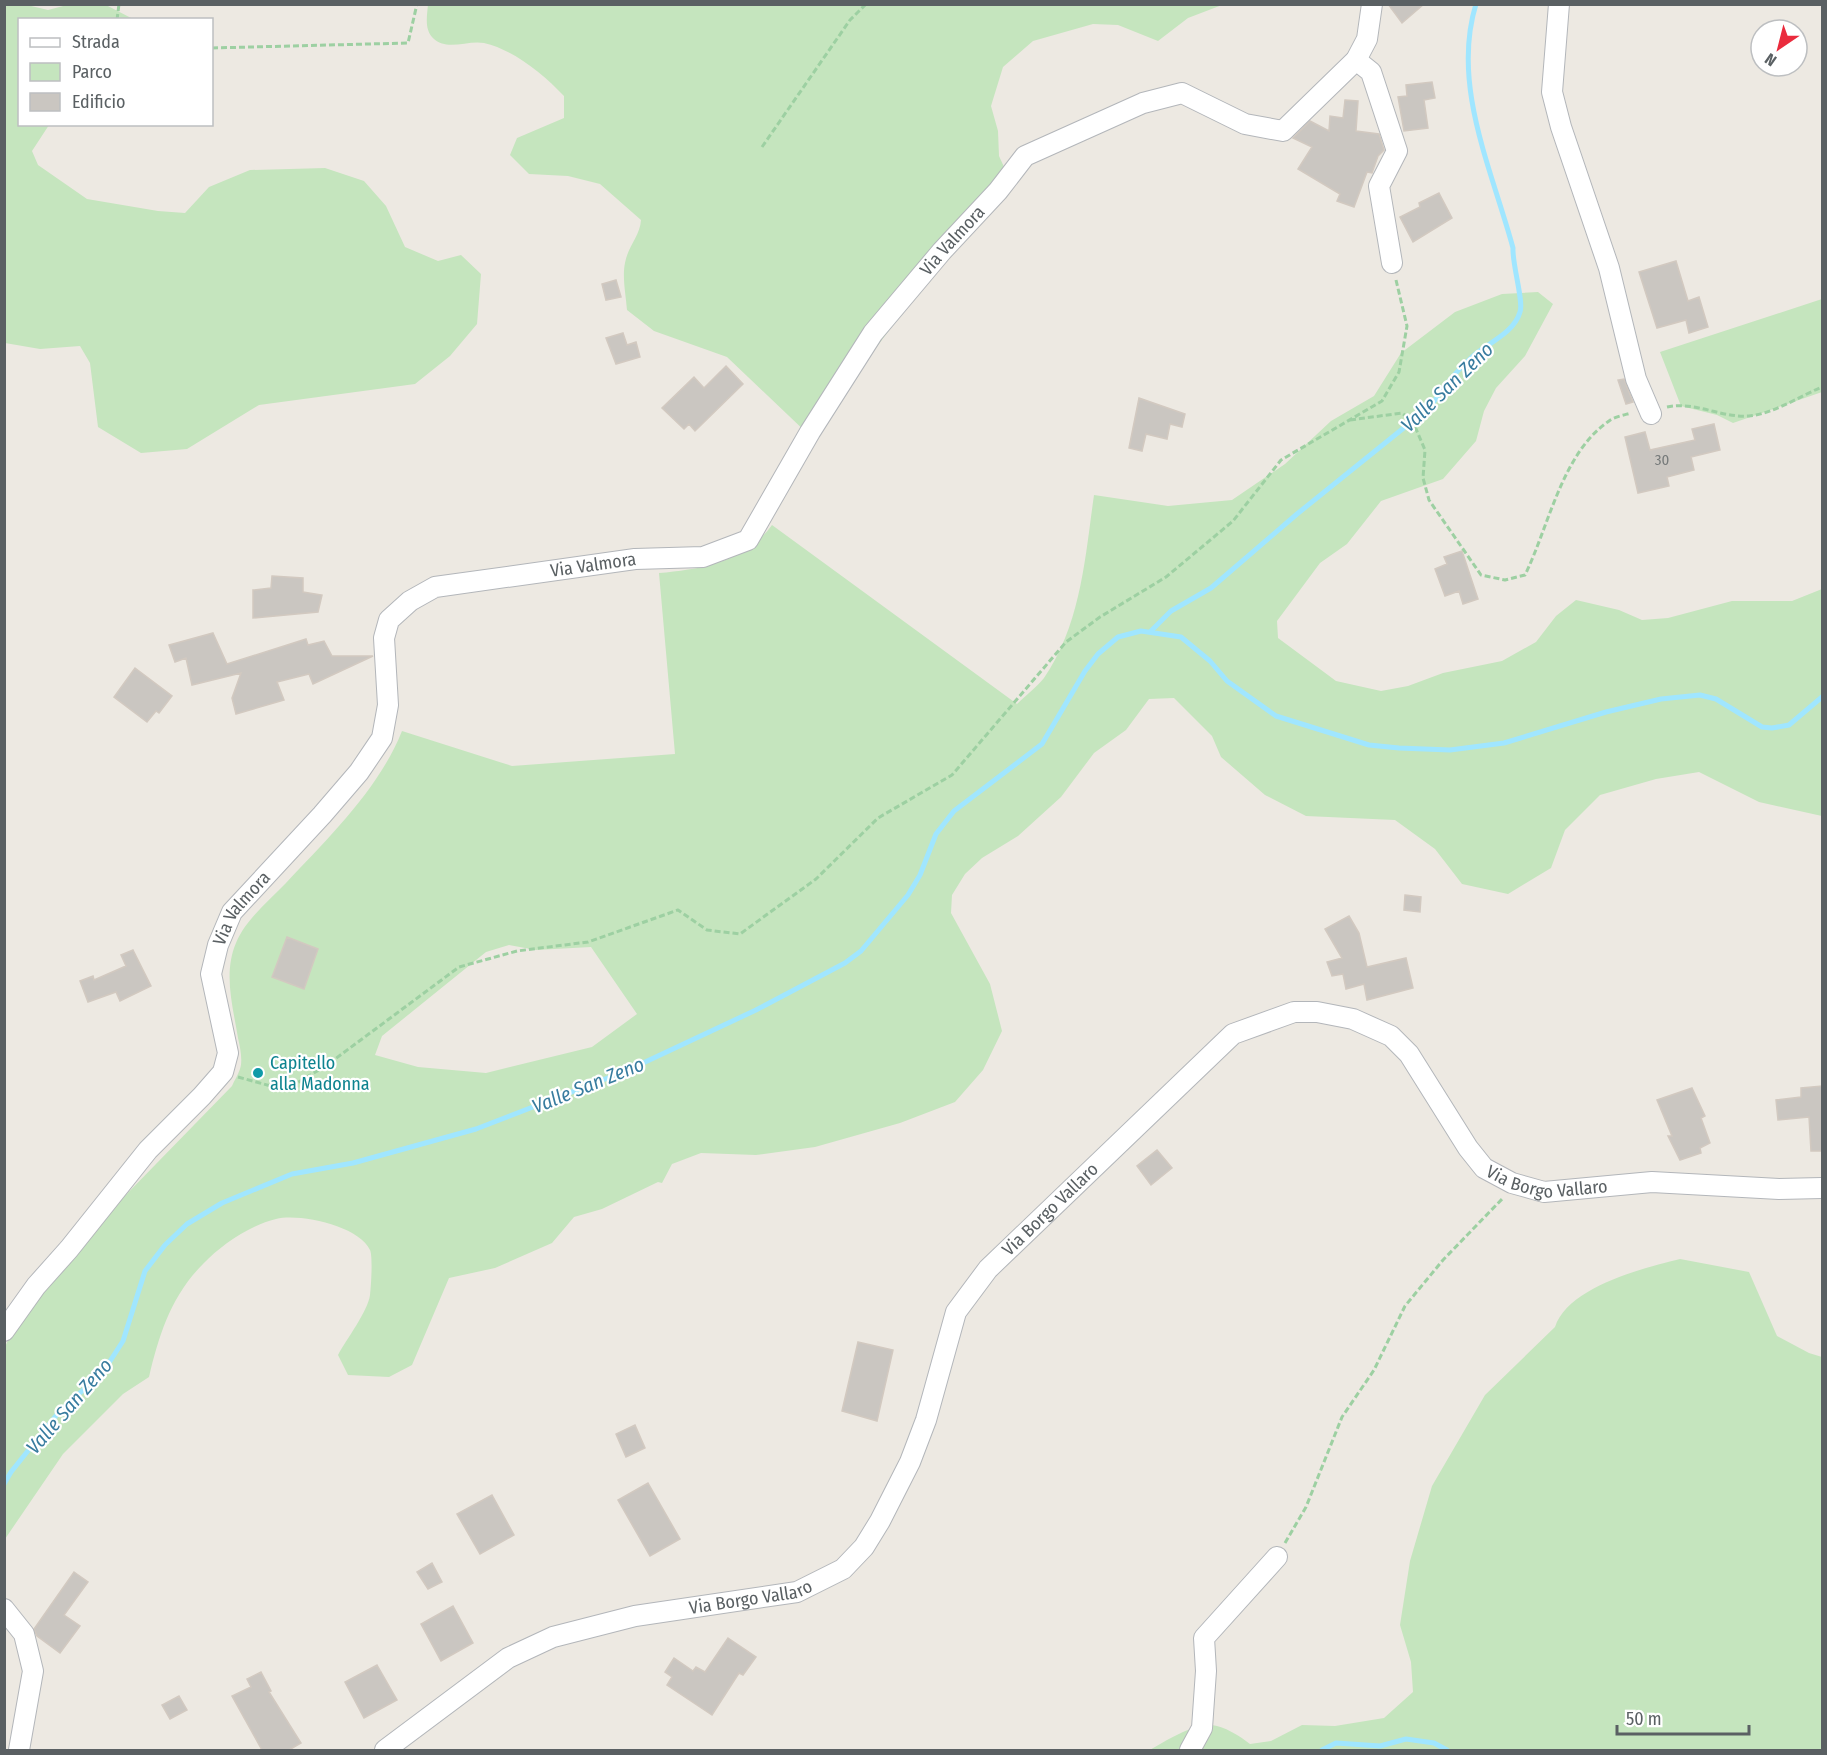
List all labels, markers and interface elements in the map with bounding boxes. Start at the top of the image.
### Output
legend [18,18,213,126]
north arrow [1749,18,1809,78]
text: Strada [72,31,120,53]
text: N [1761,49,1780,70]
text: Parco [72,61,112,83]
text: Edificio [72,91,125,113]
street label: Via Valmora [915,201,990,280]
water label: Valle San Zeno [1396,337,1498,437]
house number: 30 [1655,451,1669,469]
street label: Via Valmora [549,548,638,582]
street label: Via Valmora [208,867,275,949]
place label: Capitello alla Madonna [270,1052,370,1095]
water label: Valle San Zeno [528,1052,648,1118]
marker: Capitello alla Madonna [251,1066,265,1080]
street label: Via Borgo Vallaro [998,1158,1103,1260]
street label: Via Borgo Vallaro [1482,1160,1609,1203]
water label: Valle San Zeno [21,1353,117,1459]
street label: Via Borgo Vallaro [688,1575,816,1619]
scale bar [1617,1698,1749,1736]
text: 50 m [1626,1708,1662,1730]

